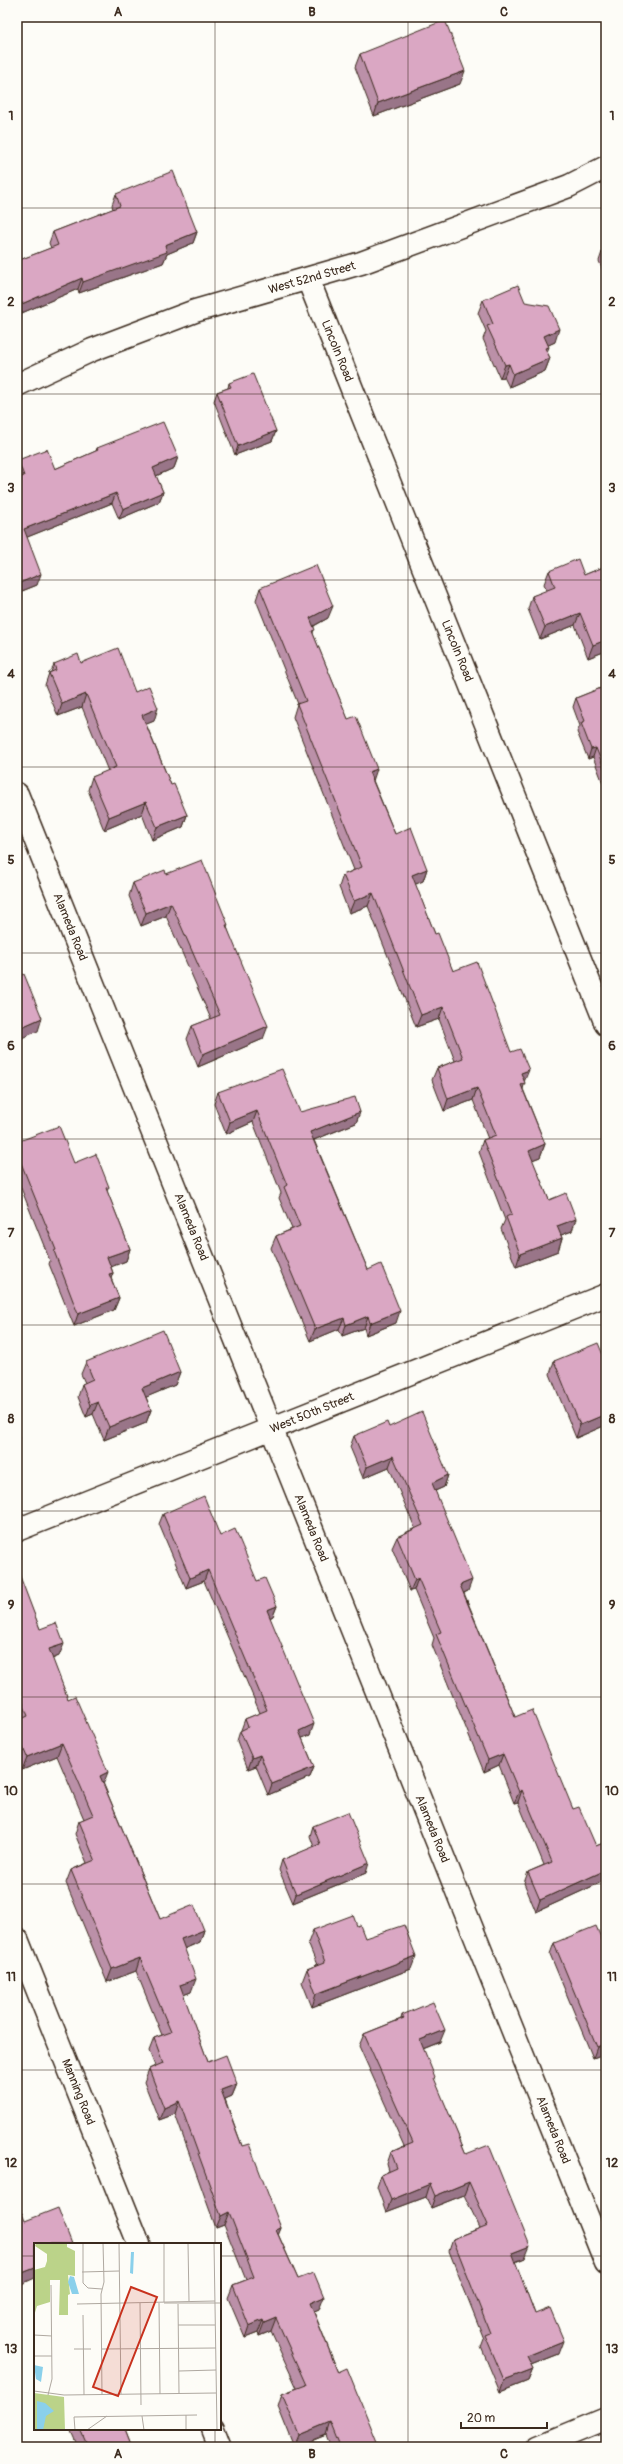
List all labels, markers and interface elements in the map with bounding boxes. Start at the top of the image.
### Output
text: A [114,4,123,20]
text: B [308,4,316,20]
text: C [500,4,508,20]
text: 1 [8,108,14,124]
text: 1 [609,108,615,124]
street label: West 52nd Street [267,258,357,298]
text: 2 [7,294,15,310]
text: 2 [608,294,616,310]
street label: Lincoln Road [318,318,356,384]
text: 3 [7,480,15,496]
text: 3 [608,480,616,496]
street label: Lincoln Road [438,618,476,684]
text: 4 [7,666,15,682]
text: 4 [608,666,616,682]
text: 5 [7,852,15,868]
text: 5 [608,852,616,868]
street label: Alameda Road [50,891,90,963]
text: 6 [7,1038,15,1054]
text: 6 [608,1038,616,1054]
street label: Alameda Road [171,1191,211,1263]
text: 7 [8,1225,15,1241]
text: 7 [609,1225,616,1241]
street label: West 50th Street [268,1389,356,1437]
text: 8 [8,1411,15,1427]
text: 8 [609,1411,616,1427]
street label: Alameda Road [291,1492,331,1564]
text: 9 [8,1597,15,1613]
text: 9 [609,1597,616,1613]
text: 10 [4,1783,18,1799]
text: 10 [605,1783,619,1799]
street label: Alameda Road [412,1793,452,1865]
text: 11 [6,1969,16,1985]
text: 11 [607,1969,617,1985]
street label: Manning Road [58,2057,98,2127]
street label: Alameda Road [533,2094,573,2166]
text: 12 [5,2155,17,2171]
text: 12 [606,2155,618,2171]
inset map [34,2243,221,2430]
text: 13 [5,2341,17,2357]
text: 13 [606,2341,618,2357]
scale bar [461,2404,547,2430]
text: 20 m [467,2411,496,2426]
text: A [114,2446,123,2462]
text: B [308,2446,316,2462]
text: C [500,2446,508,2462]

